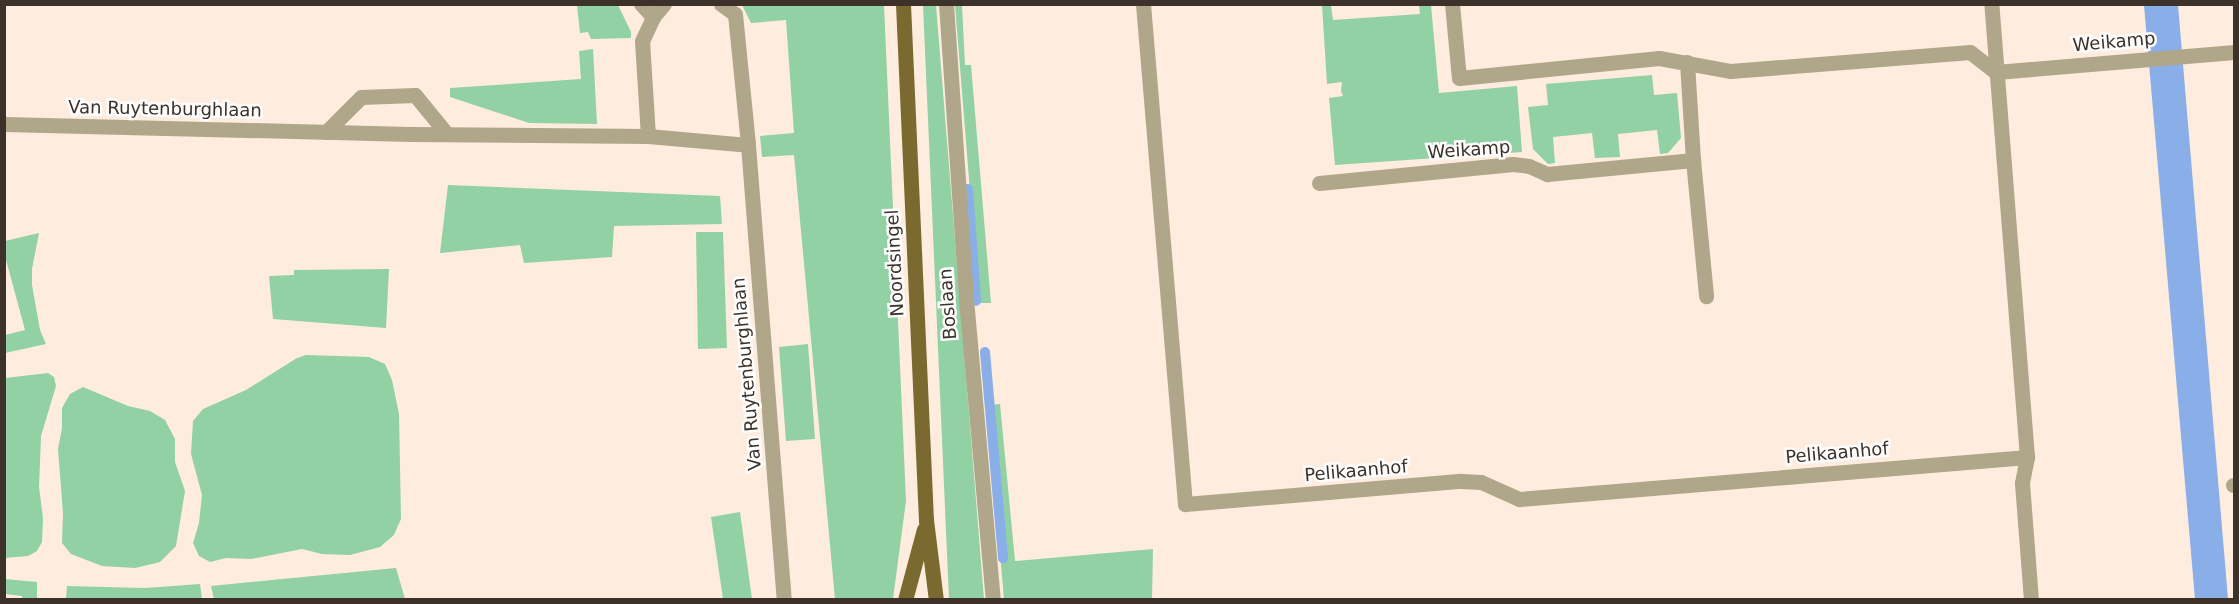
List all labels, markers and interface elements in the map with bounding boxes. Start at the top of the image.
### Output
street label: Weikamp [2072,28,2156,56]
street label: Van Ruytenburghlaan [68,97,262,121]
street label: Weikamp [1427,136,1511,164]
street label: Noordsingel [881,209,909,317]
street label: Boslaan [935,268,961,340]
street label: Van Ruytenburghlaan [728,277,766,471]
street label: Pelikaanhof [1784,438,1890,468]
street label: Pelikaanhof [1303,456,1409,486]

